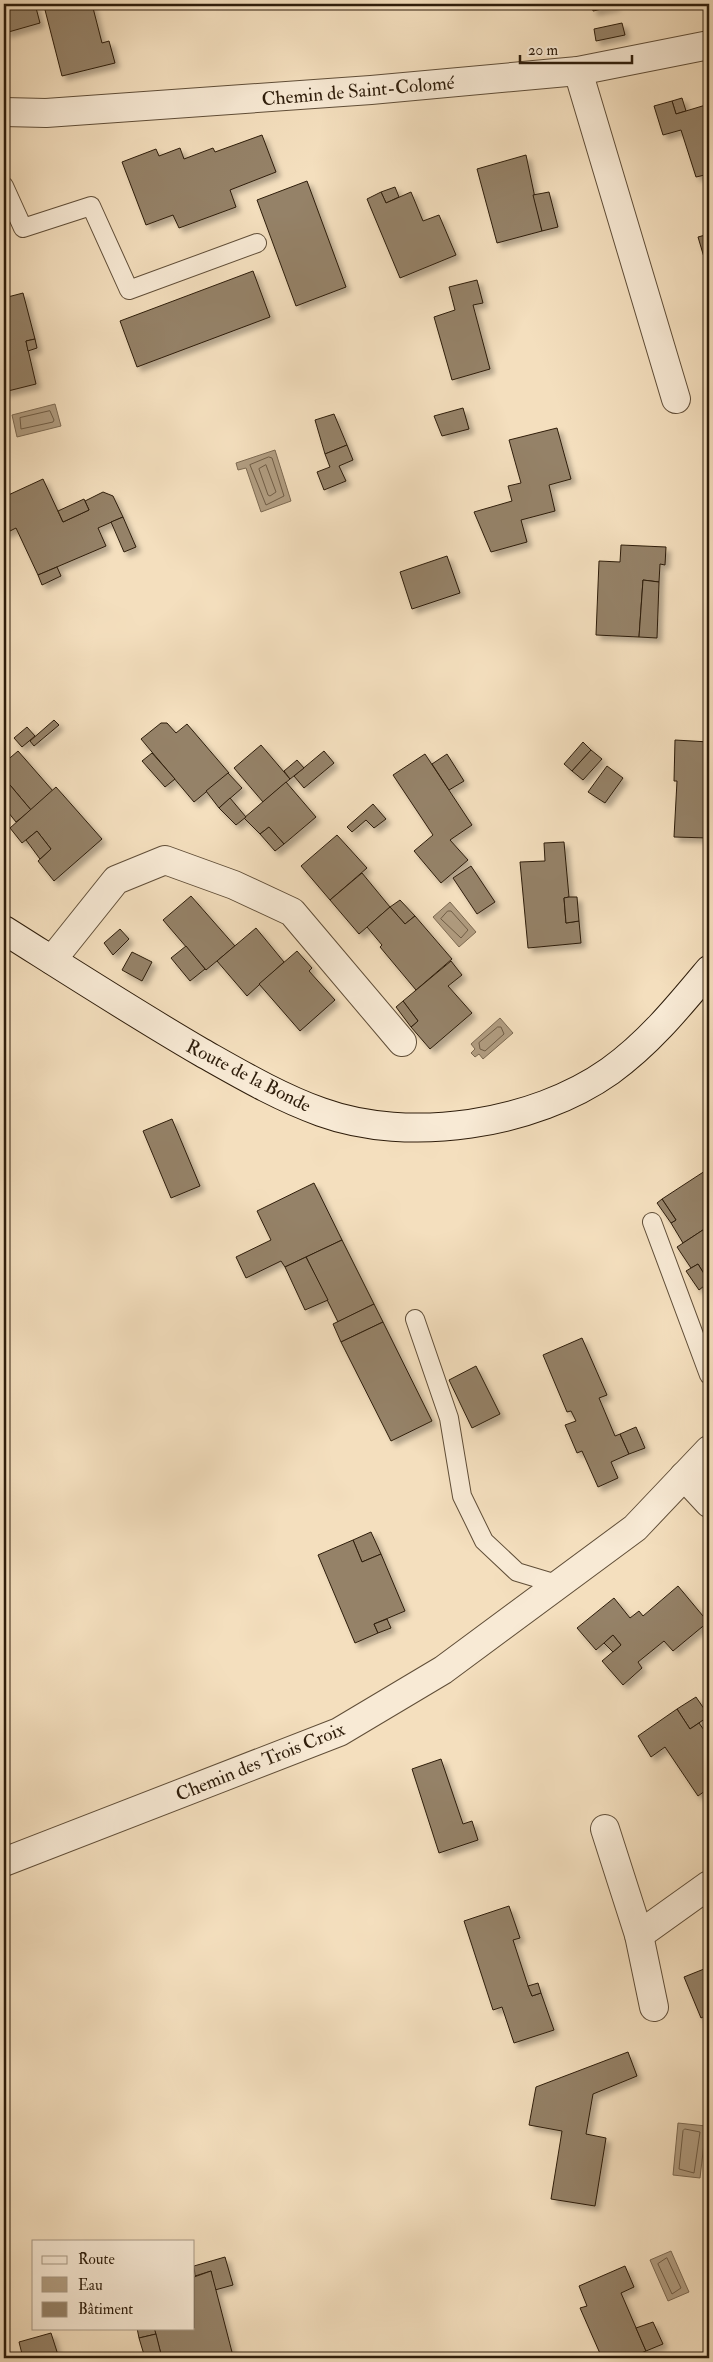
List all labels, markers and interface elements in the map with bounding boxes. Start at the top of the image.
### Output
scale bar [520,32,633,64]
text: 20 m [528,41,558,60]
street label: Chemin de Saint-Colomé [261,71,456,111]
street label: Route de la Bonde [182,1034,315,1118]
street label: Chemin des Trois Croix [172,1717,349,1807]
legend [32,2240,195,2330]
text: Route [78,2250,115,2269]
text: Eau [78,2276,103,2295]
text: Bâtiment [78,2300,133,2319]

